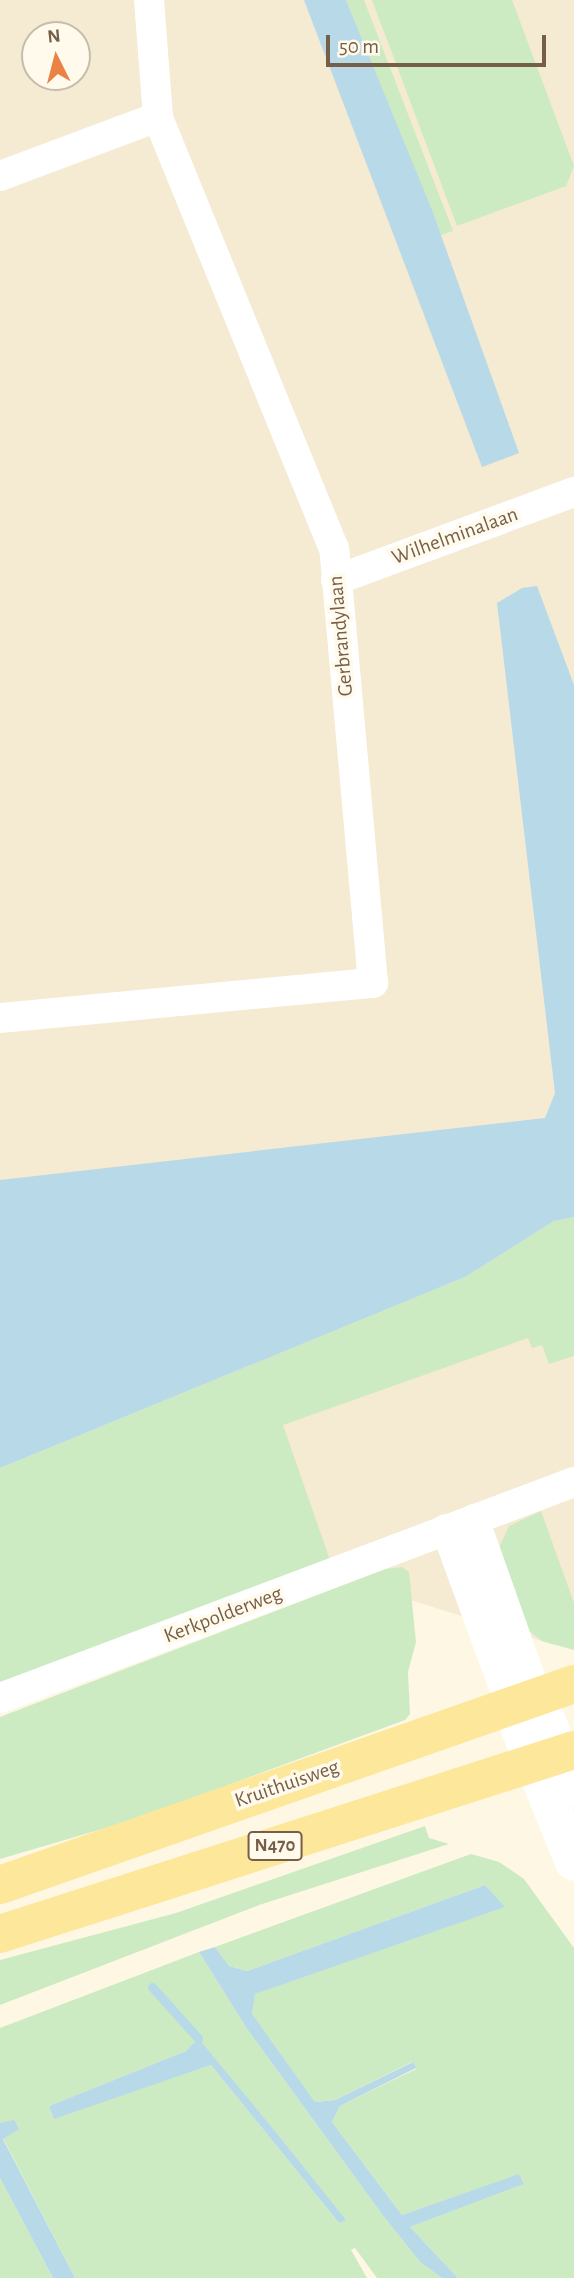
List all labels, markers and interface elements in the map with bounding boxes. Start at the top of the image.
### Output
north arrow [21,21,91,91]
scale bar [329,21,550,65]
text: N [46,26,62,47]
text: 50 m [339,36,379,57]
street label: Wilhelminalaan [388,502,522,570]
street label: Gerbrandylaan [323,575,359,697]
street label: Kerkpolderweg [160,1581,286,1649]
street label: Kruithuisweg [232,1754,342,1814]
road number: N470 [247,1830,303,1862]

